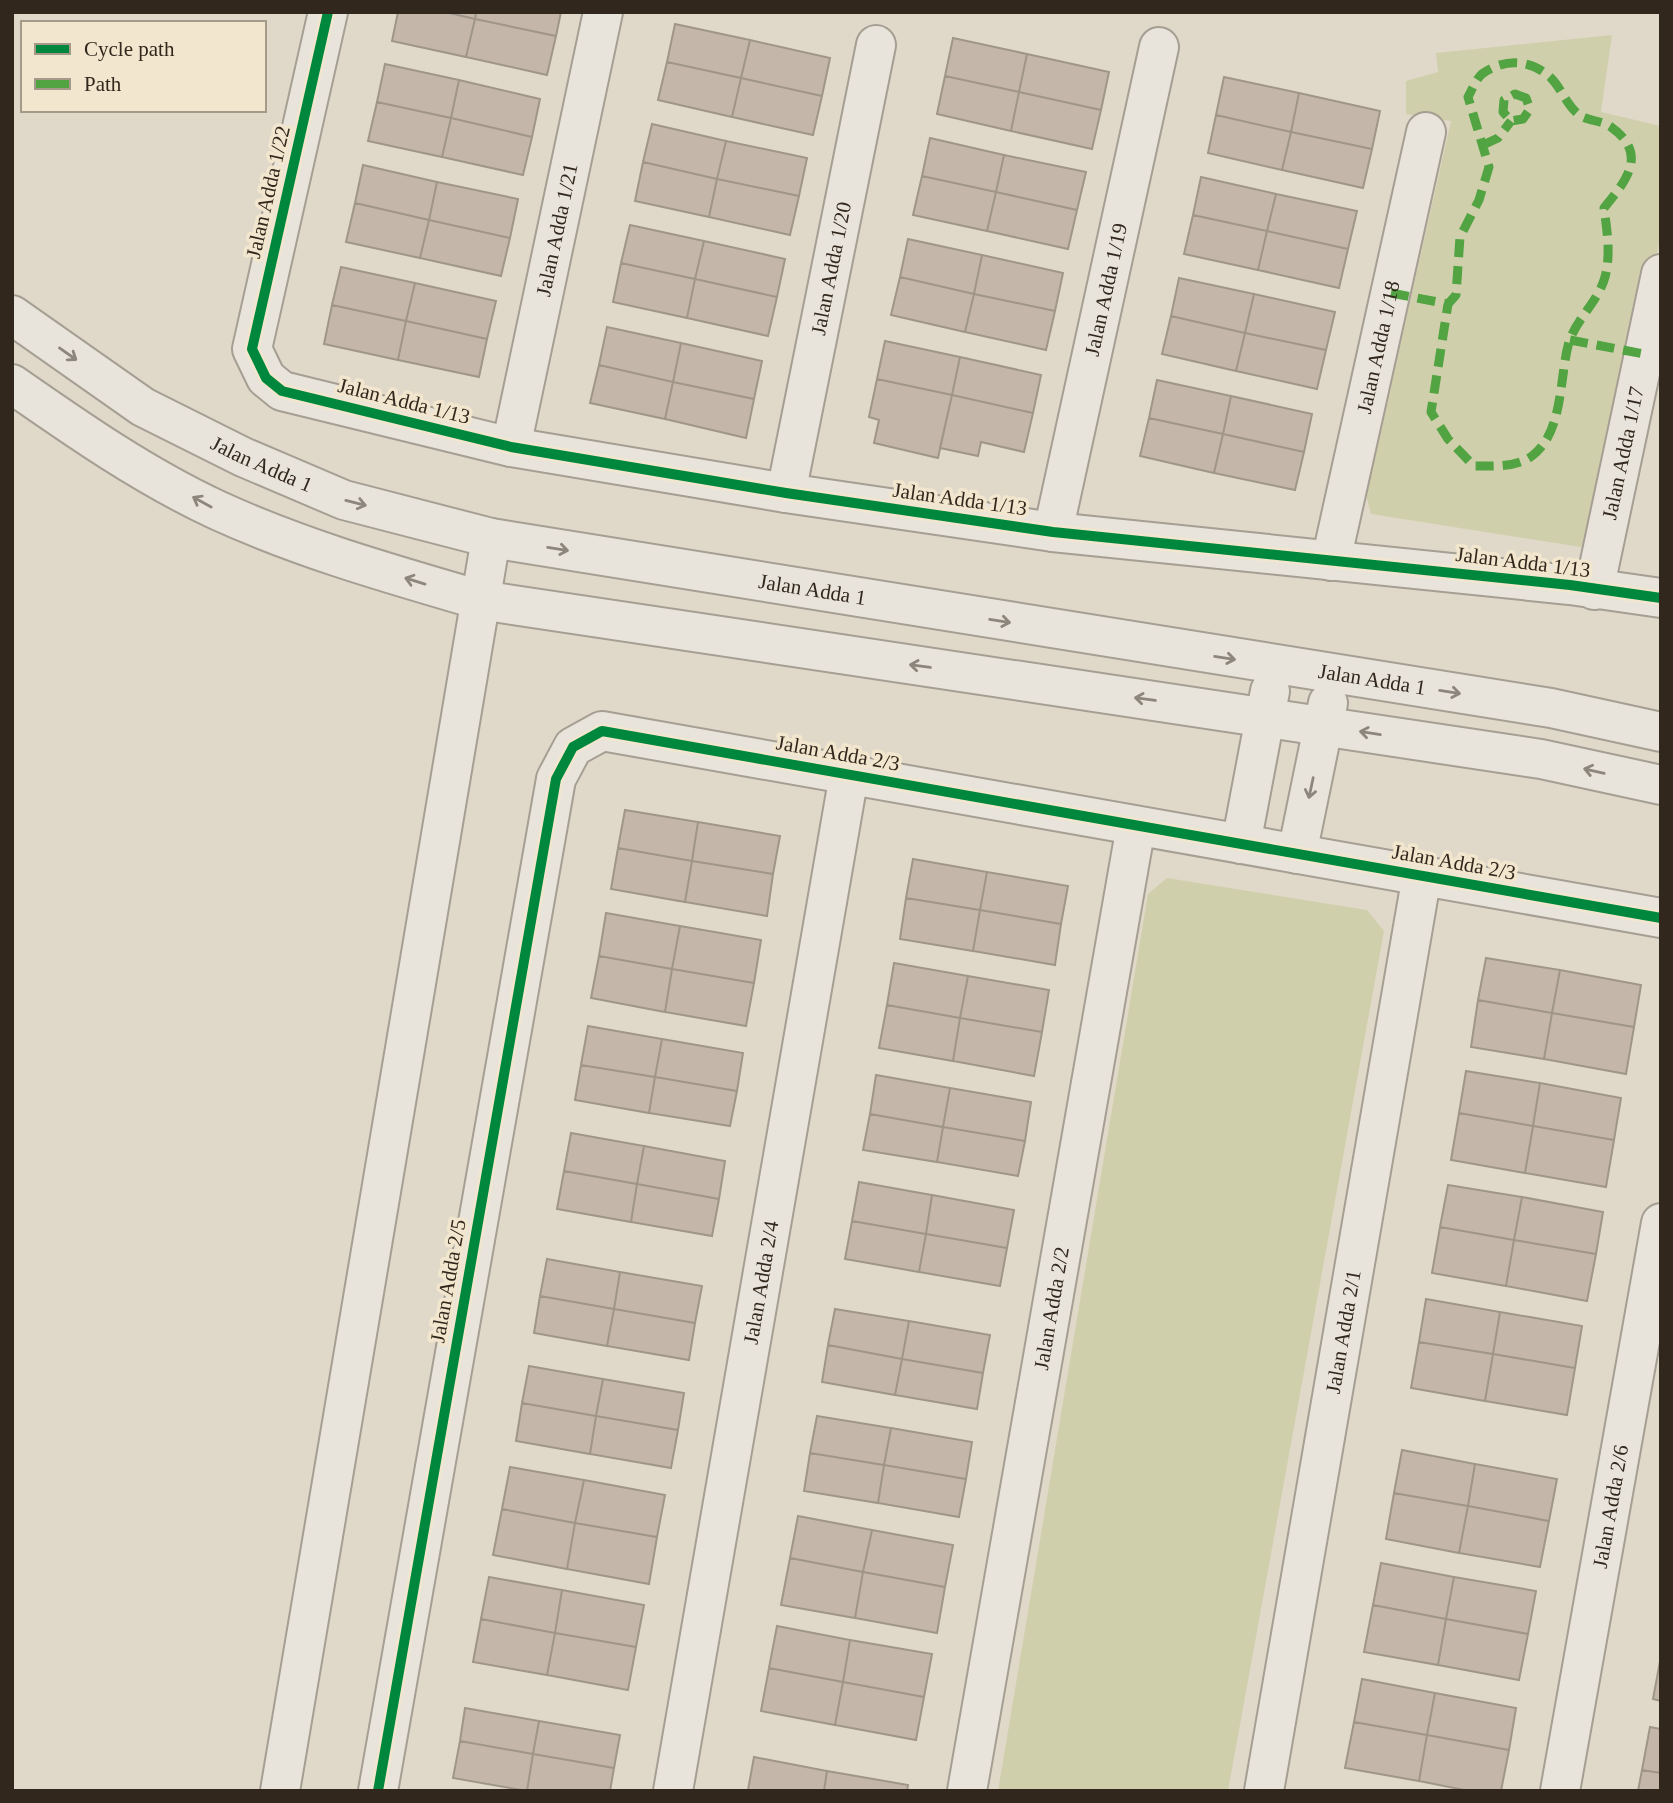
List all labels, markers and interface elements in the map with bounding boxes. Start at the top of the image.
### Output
legend [21,21,266,112]
text: Cycle path [84,37,175,61]
text: Path [84,72,122,96]
street label: Jalan Adda 1/22 [241,123,295,261]
street label: Jalan Adda 1/21 [531,161,583,299]
street label: Jalan Adda 1/20 [806,200,856,337]
street label: Jalan Adda 1/19 [1080,221,1132,358]
street label: Jalan Adda 1/18 [1352,278,1405,416]
one-way arrow [58,347,77,361]
street label: Jalan Adda 1/13 [335,373,473,429]
street label: Jalan Adda 1/17 [1597,384,1649,522]
street label: Jalan Adda 1 [207,431,316,497]
street label: Jalan Adda 1/13 [891,478,1029,520]
one-way arrow [192,495,213,508]
one-way arrow [344,497,367,510]
street label: Jalan Adda 1/13 [1454,542,1592,582]
one-way arrow [546,543,569,556]
street label: Jalan Adda 1 [757,569,868,610]
one-way arrow [404,574,426,587]
one-way arrow [989,615,1011,628]
one-way arrow [1213,651,1236,664]
one-way arrow [909,659,932,672]
street label: Jalan Adda 1 [1317,659,1428,700]
one-way arrow [1438,686,1461,699]
one-way arrow [1134,692,1157,705]
one-way arrow [1359,726,1382,739]
street label: Jalan Adda 2/3 [774,730,902,776]
one-way arrow [1583,763,1606,777]
one-way arrow [1303,776,1317,799]
street label: Jalan Adda 2/3 [1390,839,1518,885]
street label: Jalan Adda 2/5 [425,1217,471,1345]
street label: Jalan Adda 2/4 [739,1219,784,1346]
street label: Jalan Adda 2/2 [1029,1245,1074,1372]
street label: Jalan Adda 2/1 [1321,1268,1366,1395]
street label: Jalan Adda 2/6 [1588,1443,1633,1570]

